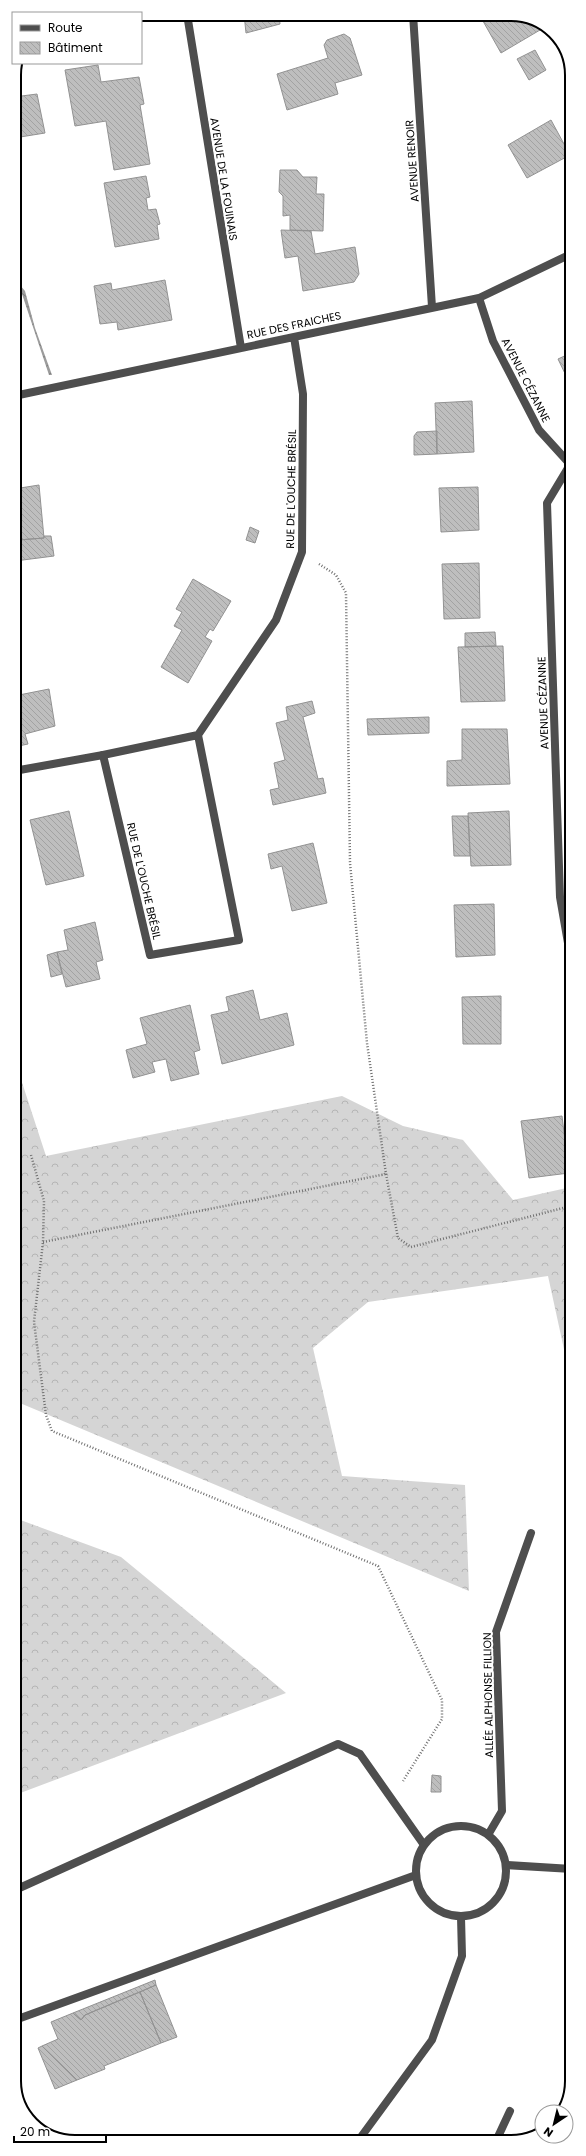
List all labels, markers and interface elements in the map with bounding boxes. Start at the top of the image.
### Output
legend [12,12,142,64]
text: Route [48,19,82,36]
text: Bâtiment [48,39,103,56]
street label: AVENUE DE LA FOUINAIS [206,116,242,242]
street label: AVENUE RENOIR [401,119,423,203]
street label: RUE DES FRAICHES [245,307,343,343]
street label: AVENUE CÉZANNE [498,335,554,425]
street label: RUE DE L'OUCHE BRÉSIL [282,429,300,549]
street label: AVENUE CÉZANNE [533,656,553,750]
street label: RUE DE L'OUCHE BRÉSIL [123,821,165,941]
street label: ALLÉE ALPHONSE FILLION [479,1632,497,1758]
north arrow [534,2104,574,2144]
scale bar [14,2118,106,2144]
text: 20 m [20,2123,50,2140]
text: N [540,2123,556,2141]

